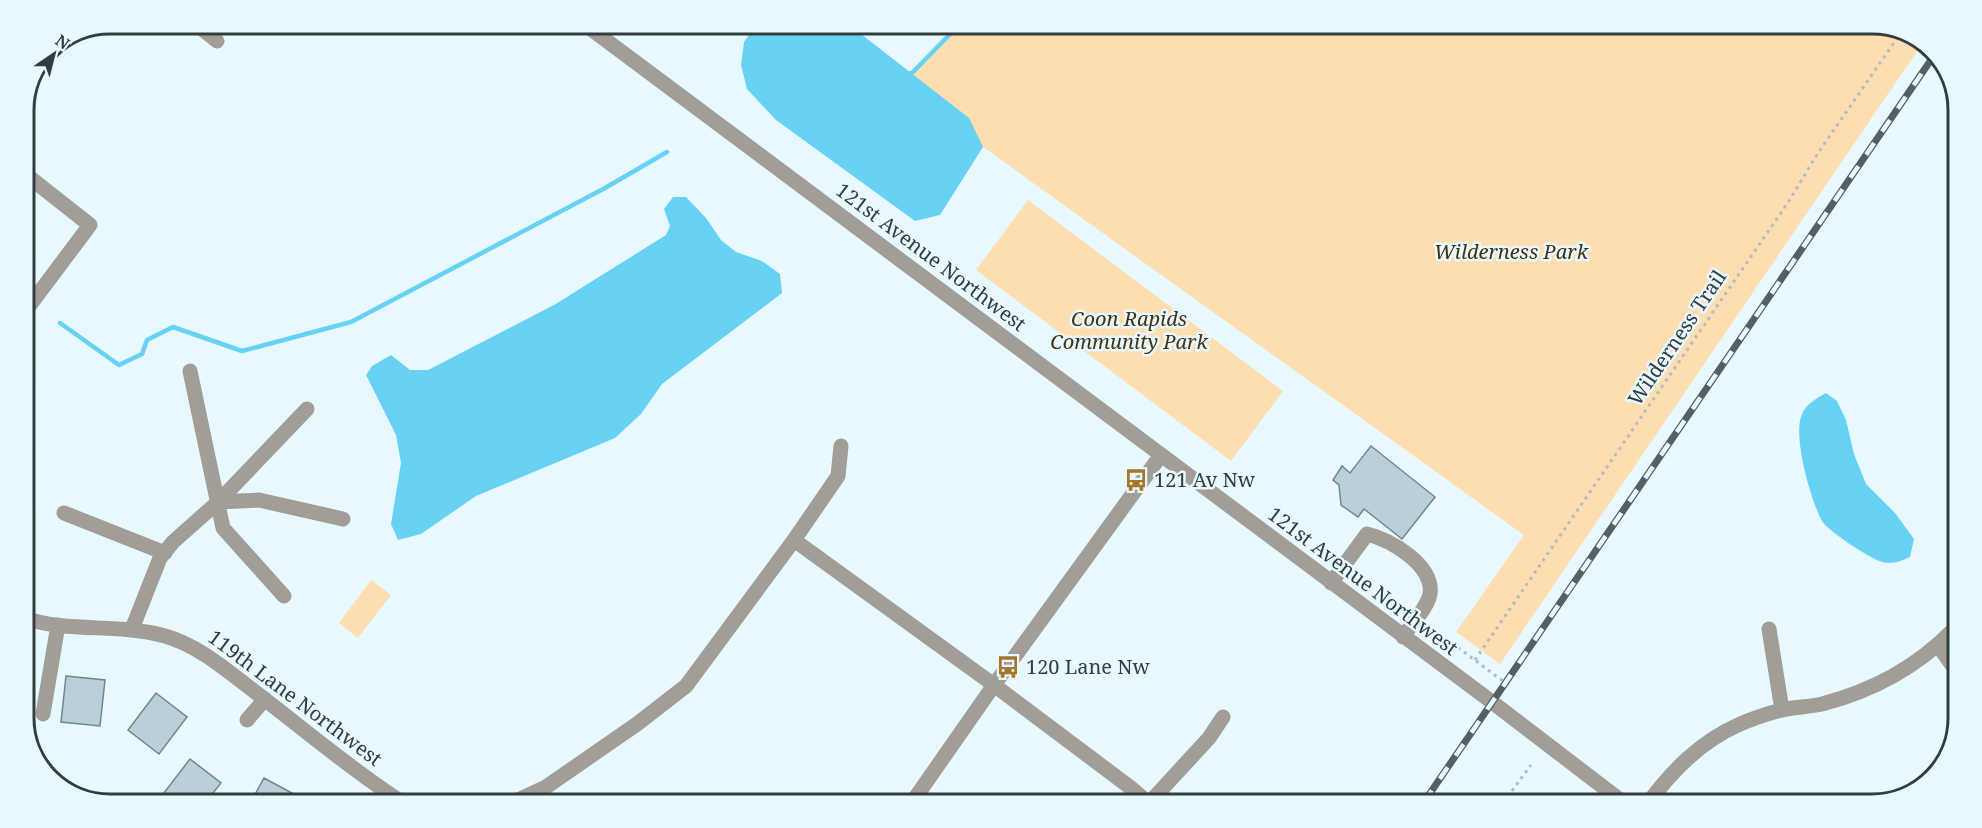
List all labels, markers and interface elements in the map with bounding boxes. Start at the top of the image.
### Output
north arrow [24,24,84,84]
text: N [51,29,74,55]
street label: 121st Avenue Northwest [831,176,1032,337]
park label: Wilderness Park [1434,238,1589,265]
street label: Wilderness Trail [1621,265,1732,411]
park label: Coon Rapids Community Park [1050,305,1208,355]
place label: 121 Av Nw [1154,466,1256,493]
bus stop icon: 121 Av Nw [1123,467,1149,493]
street label: 121st Avenue Northwest [1263,500,1464,661]
street label: 119th Lane Northwest [203,623,388,772]
place label: 120 Lane Nw [1026,653,1151,680]
bus stop icon: 120 Lane Nw [995,654,1021,680]

